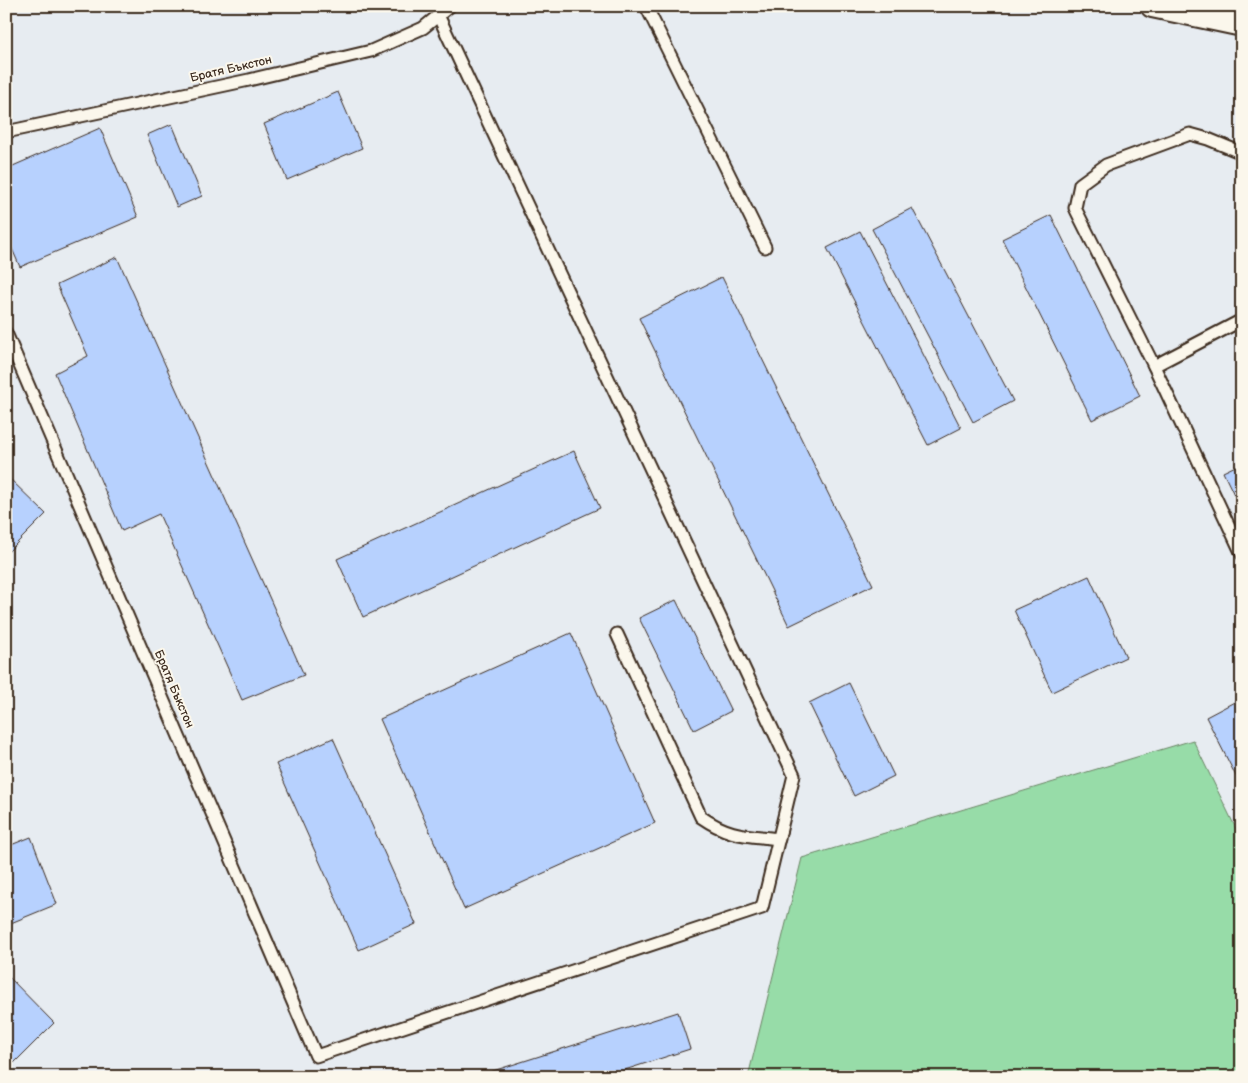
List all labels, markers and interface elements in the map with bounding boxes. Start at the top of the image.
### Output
street label: Братя Бъкстон [189,52,273,86]
street label: Братя Бъкстон [151,648,197,730]

